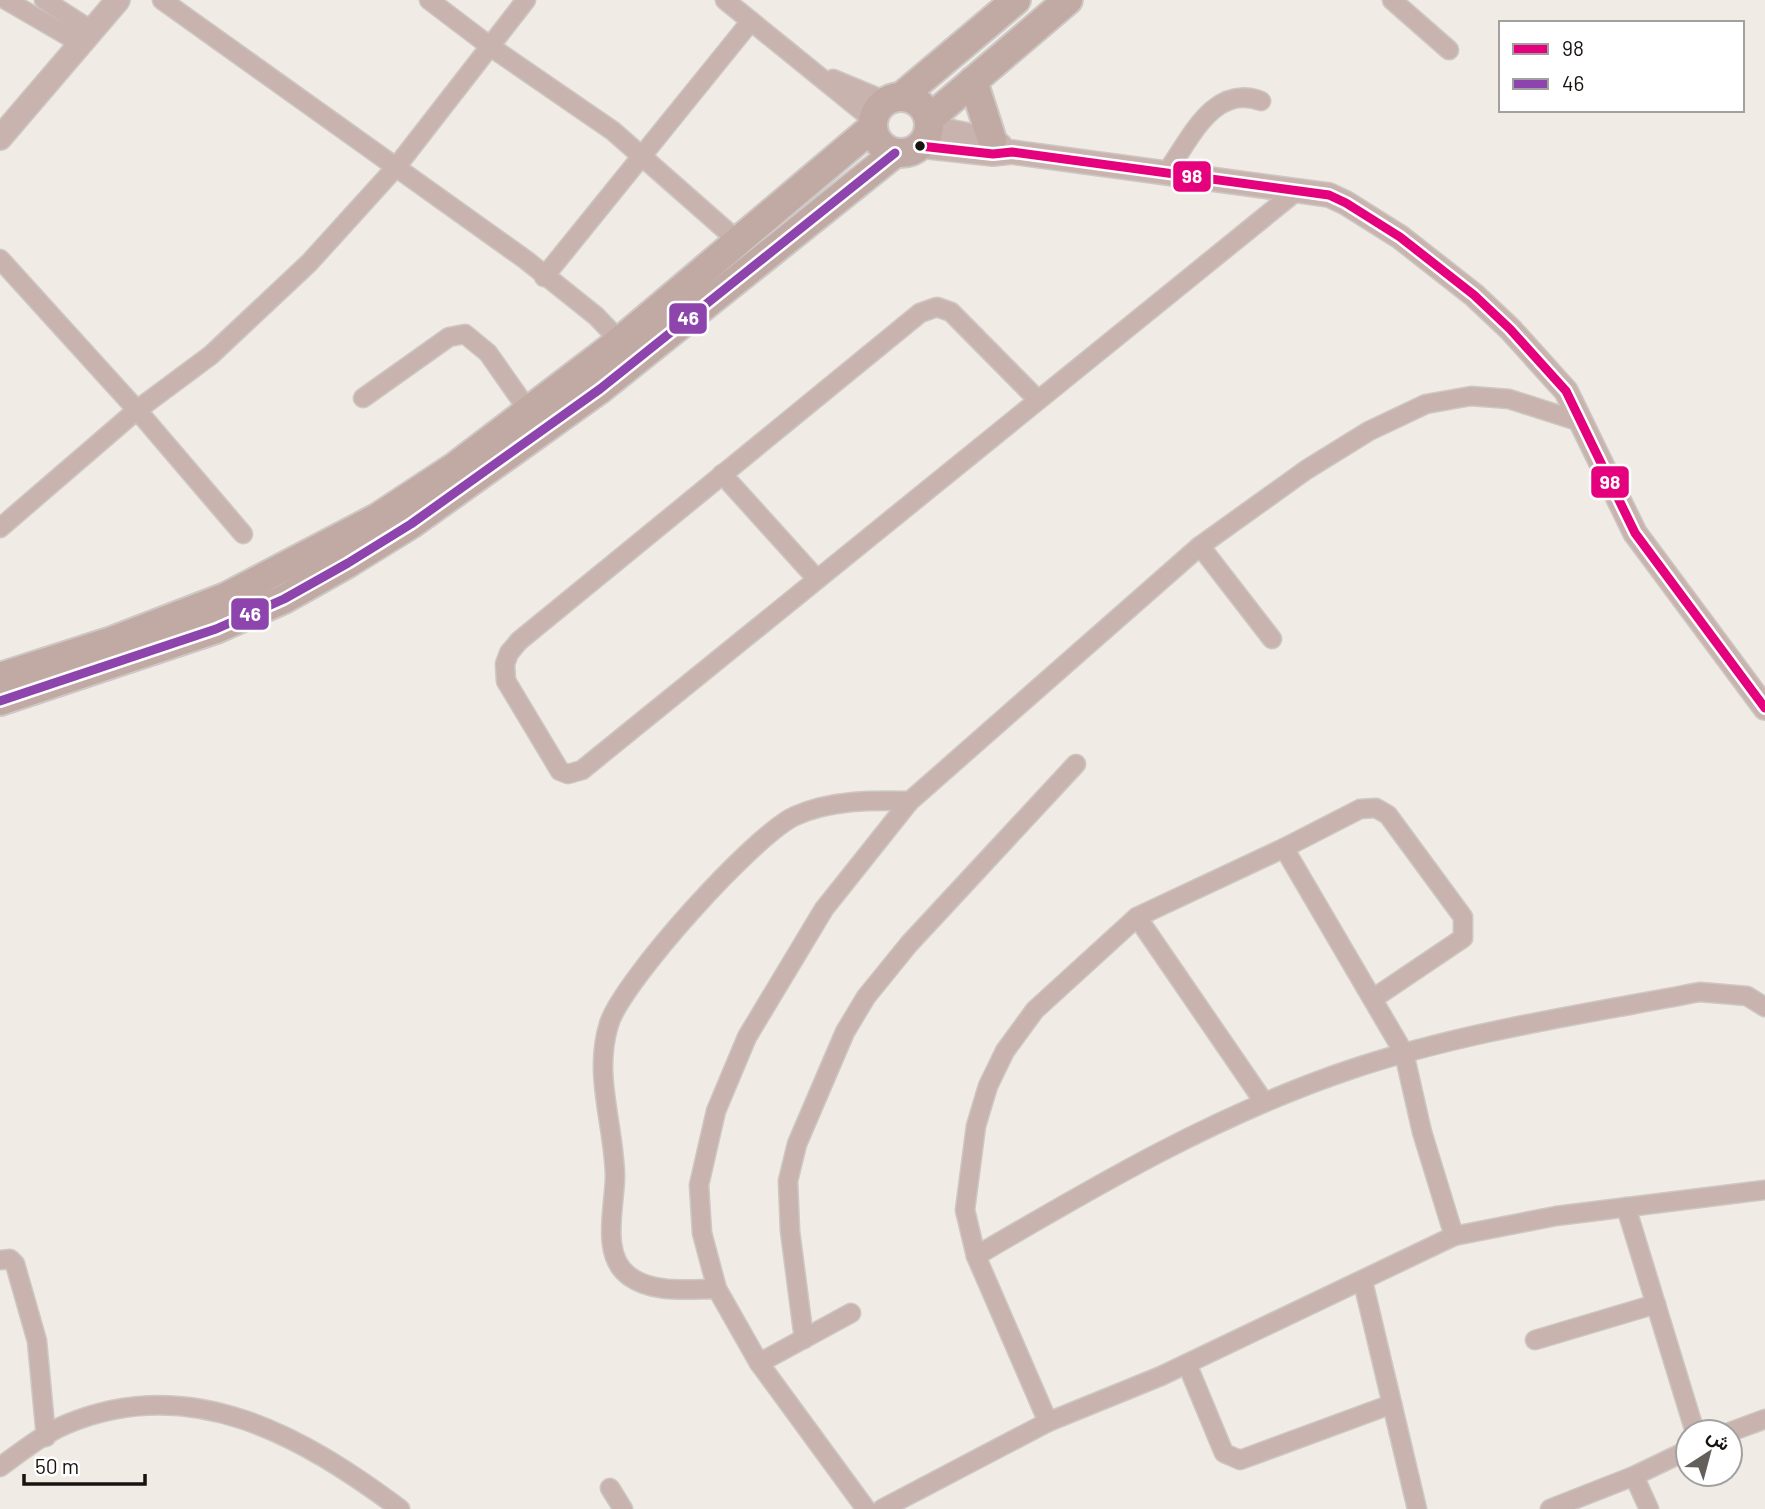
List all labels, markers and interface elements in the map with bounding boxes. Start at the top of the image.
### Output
legend [1499,21,1744,112]
text: 98 [1562,35,1584,60]
text: 46 [1562,70,1584,95]
unlabelled marker [913,139,927,153]
line badge: 98 [1172,160,1212,193]
text: 98 [1182,164,1202,187]
line badge: 46 [668,302,708,335]
text: 46 [677,306,699,329]
line badge: 98 [1590,465,1630,499]
text: 98 [1600,470,1620,493]
line badge: 46 [230,597,270,631]
text: 46 [239,602,261,625]
north arrow [1674,1418,1744,1488]
text: ش [1703,1423,1735,1456]
scale bar [24,1442,145,1486]
text: 50 m [35,1453,79,1478]

